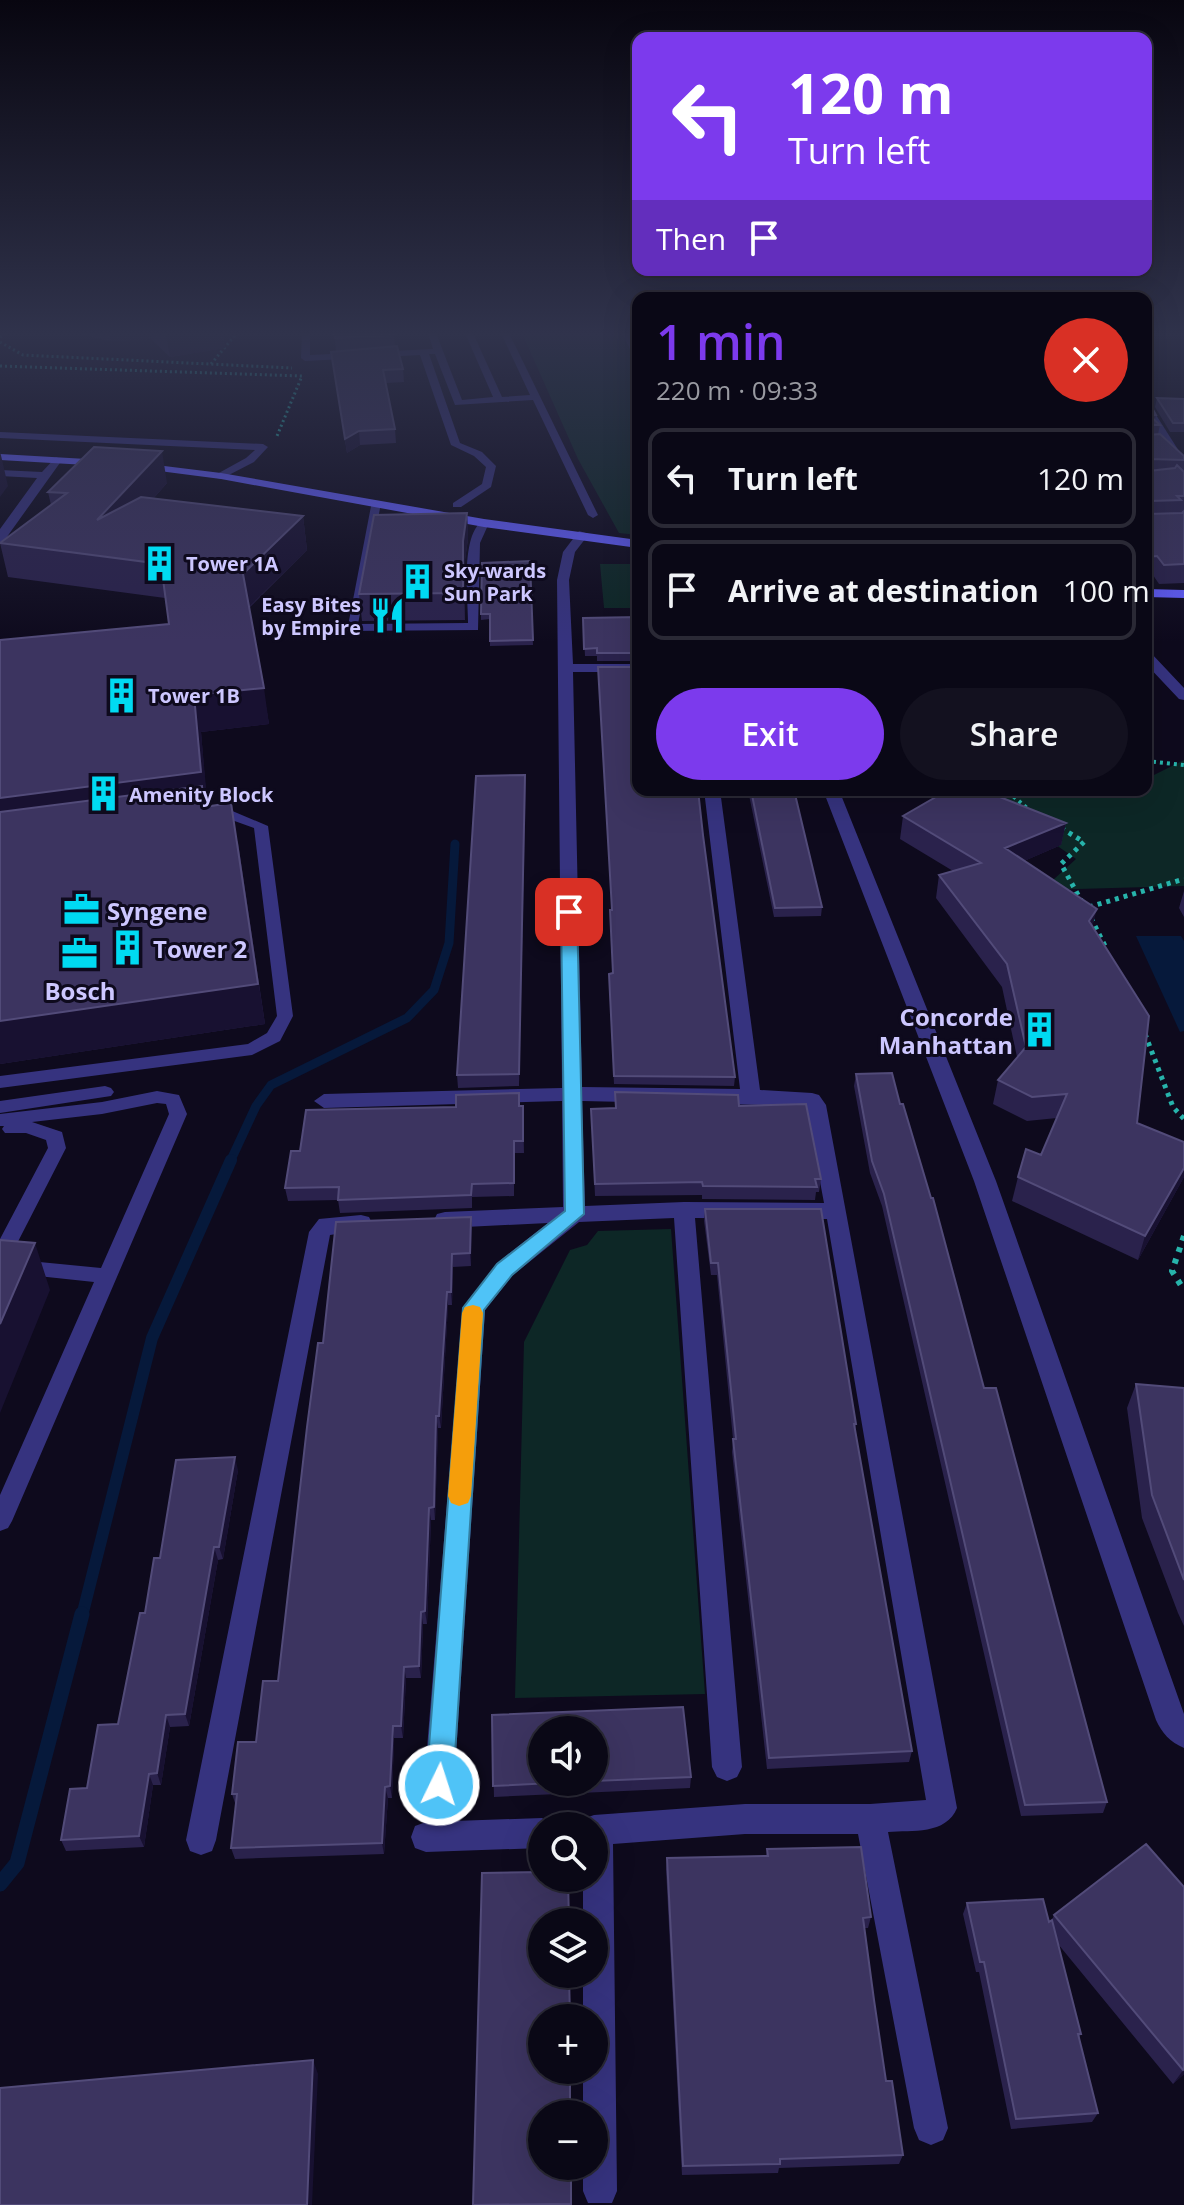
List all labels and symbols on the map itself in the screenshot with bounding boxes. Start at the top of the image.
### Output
building icon: Tower 1A [141,544,179,582]
place label: Tower 1A [186,550,279,577]
place label: Sky-wards Sun Park [444,557,546,607]
building icon: Sky-wards Sun Park [399,562,437,600]
place label: Easy Bites by Empire [261,591,361,641]
restaurant icon: Easy Bites by Empire [368,597,406,635]
building icon: Tower 1B [103,676,141,714]
place label: Tower 1B [148,682,240,709]
building icon: Amenity Block [84,775,122,813]
place label: Amenity Block [129,781,274,808]
pin [535,878,603,946]
office icon: Syngene [62,891,100,929]
place label: Syngene [107,894,207,927]
building icon: Tower 2 [108,929,146,967]
place label: Tower 2 [153,932,247,965]
office icon: Bosch [61,934,99,972]
place label: Bosch [44,974,116,1007]
place label: Concorde Manhattan [879,1000,1013,1061]
building icon: Concorde Manhattan [1020,1011,1058,1049]
position arrow [397,1743,481,1827]

